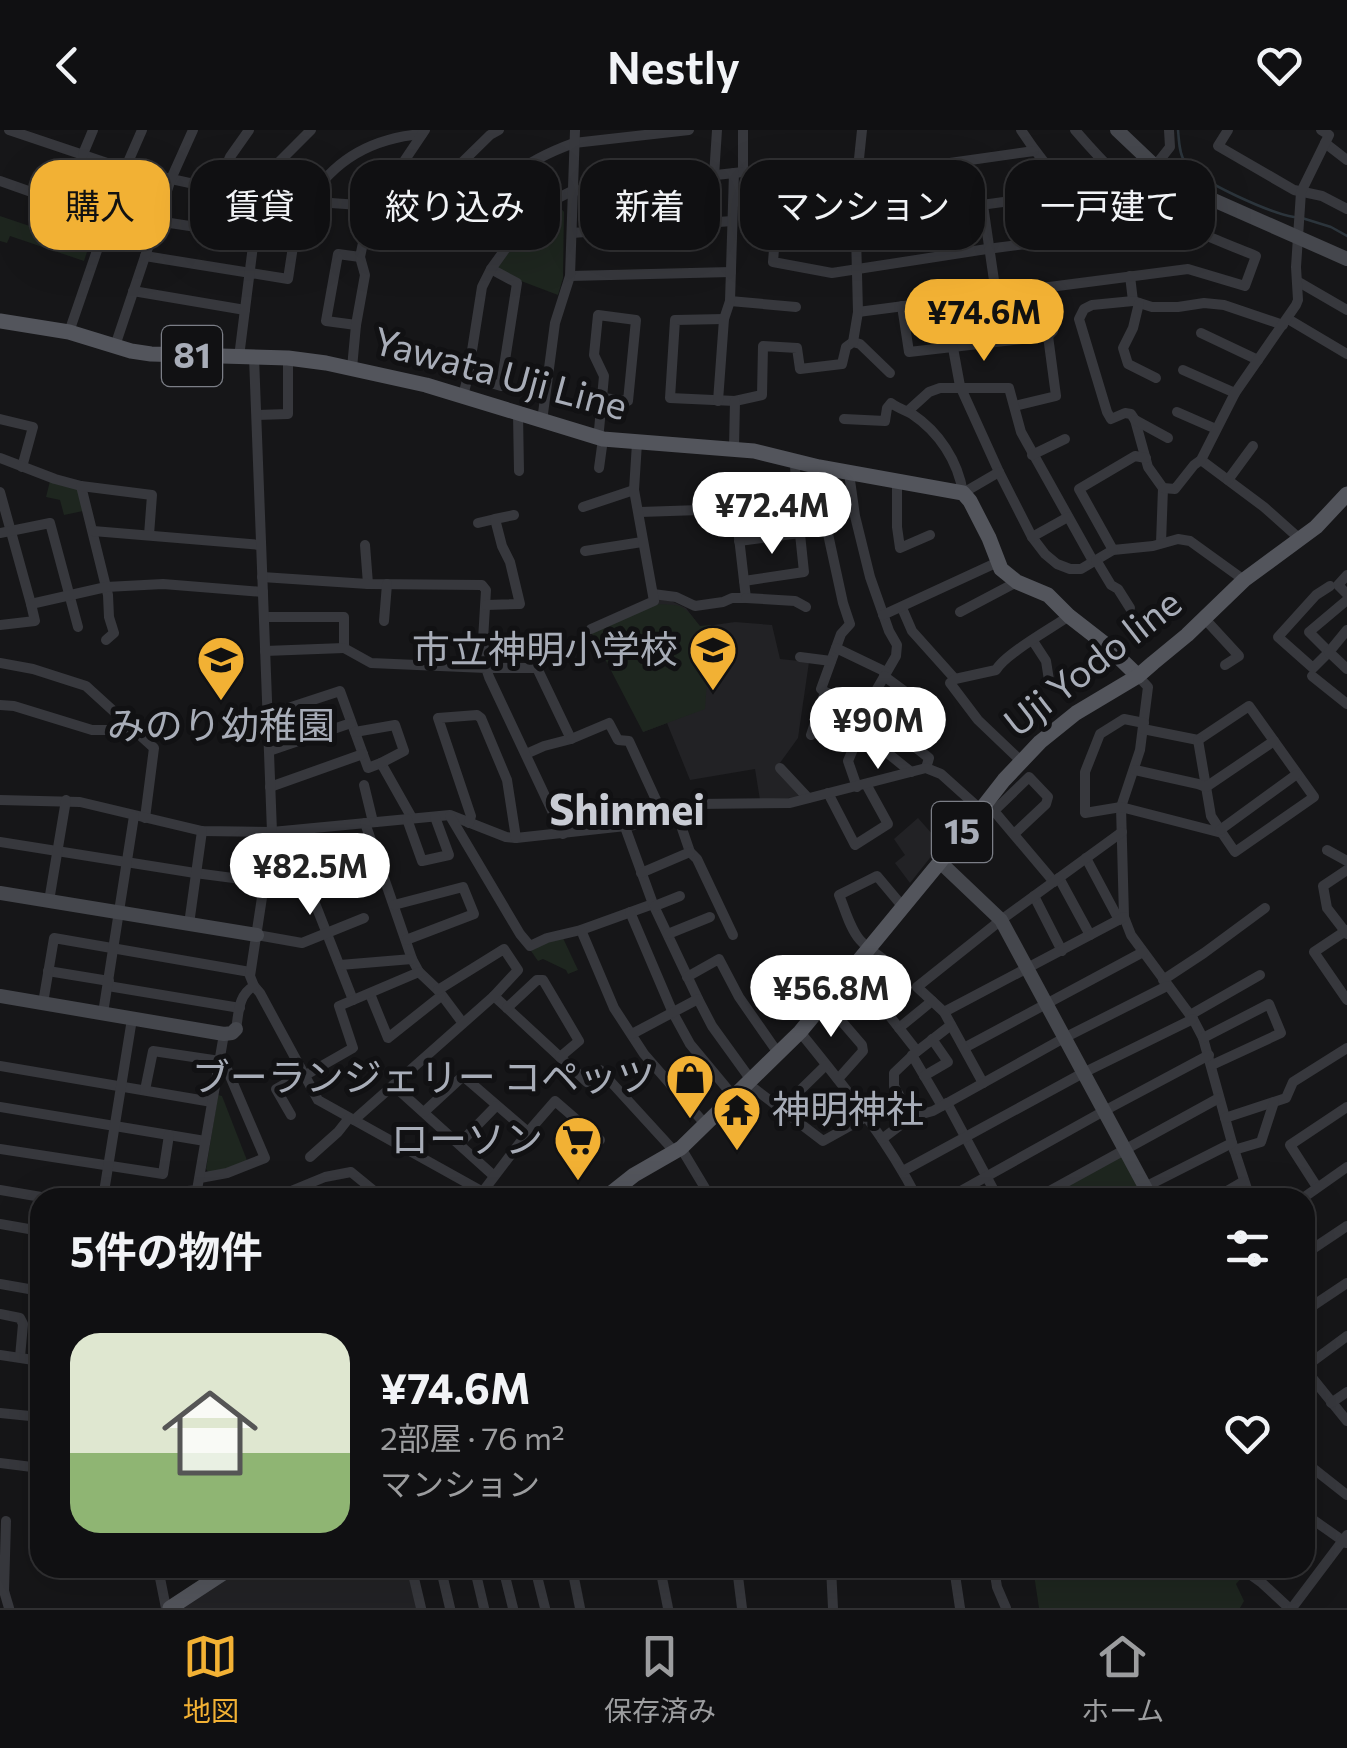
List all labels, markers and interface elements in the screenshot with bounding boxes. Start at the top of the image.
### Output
icon: back [40,38,95,93]
text: Nestly [607,38,740,93]
icon: heart [1252,38,1307,93]
chip: 購入 [30,160,170,250]
chip: 賃貸 [190,160,330,250]
chip: 絞り込み [350,160,560,250]
chip: 新着 [580,160,720,250]
chip: マンション [740,160,985,250]
chip: 一戸建て [1005,160,1215,250]
pin: ¥74.6M [903,279,1065,364]
text: ¥74.6M [927,291,1041,331]
street label: Yawata Uji Line [369,315,633,428]
road number: 81 [162,326,222,386]
pin: ¥72.4M [691,472,853,557]
text: ¥72.4M [714,484,830,524]
street label: Uji Yodo line [994,577,1189,745]
place label: 市立神明小学校 [412,624,678,671]
school or university icon: 市立神明小学校 [687,624,739,692]
school or university icon: みのり幼稚園 [195,634,247,702]
pin: ¥90M [819,687,937,772]
text: ¥90M [832,699,924,739]
place label: みのり幼稚園 [107,700,335,747]
district label: Shinmei [549,782,705,834]
road number: 15 [932,802,992,862]
pin: ¥82.5M [229,833,391,918]
text: ¥82.5M [252,845,368,885]
pin: ¥56.8M [750,955,912,1040]
text: ¥56.8M [772,967,890,1007]
place label: ブーランジェリー コペッツ [192,1052,655,1099]
shop icon: ブーランジェリー コペッツ [664,1052,716,1120]
temple icon: 神明神社 [711,1084,763,1152]
place label: 神明神社 [772,1084,924,1131]
place label: ローソン [391,1114,543,1161]
supermarket icon: ローソン [552,1114,604,1182]
icon: filters [1220,1221,1275,1276]
text: 5件の物件 [70,1224,263,1276]
text: ¥74.6M [380,1361,530,1413]
icon: home [150,1373,270,1493]
icon: heart [1220,1406,1275,1461]
text: 2部屋 · 76 m² [380,1417,565,1457]
text: マンション [380,1463,540,1503]
tab: 地図 [183,1629,239,1729]
tab: 保存済み [604,1629,716,1729]
tab: ホーム [1081,1629,1164,1729]

